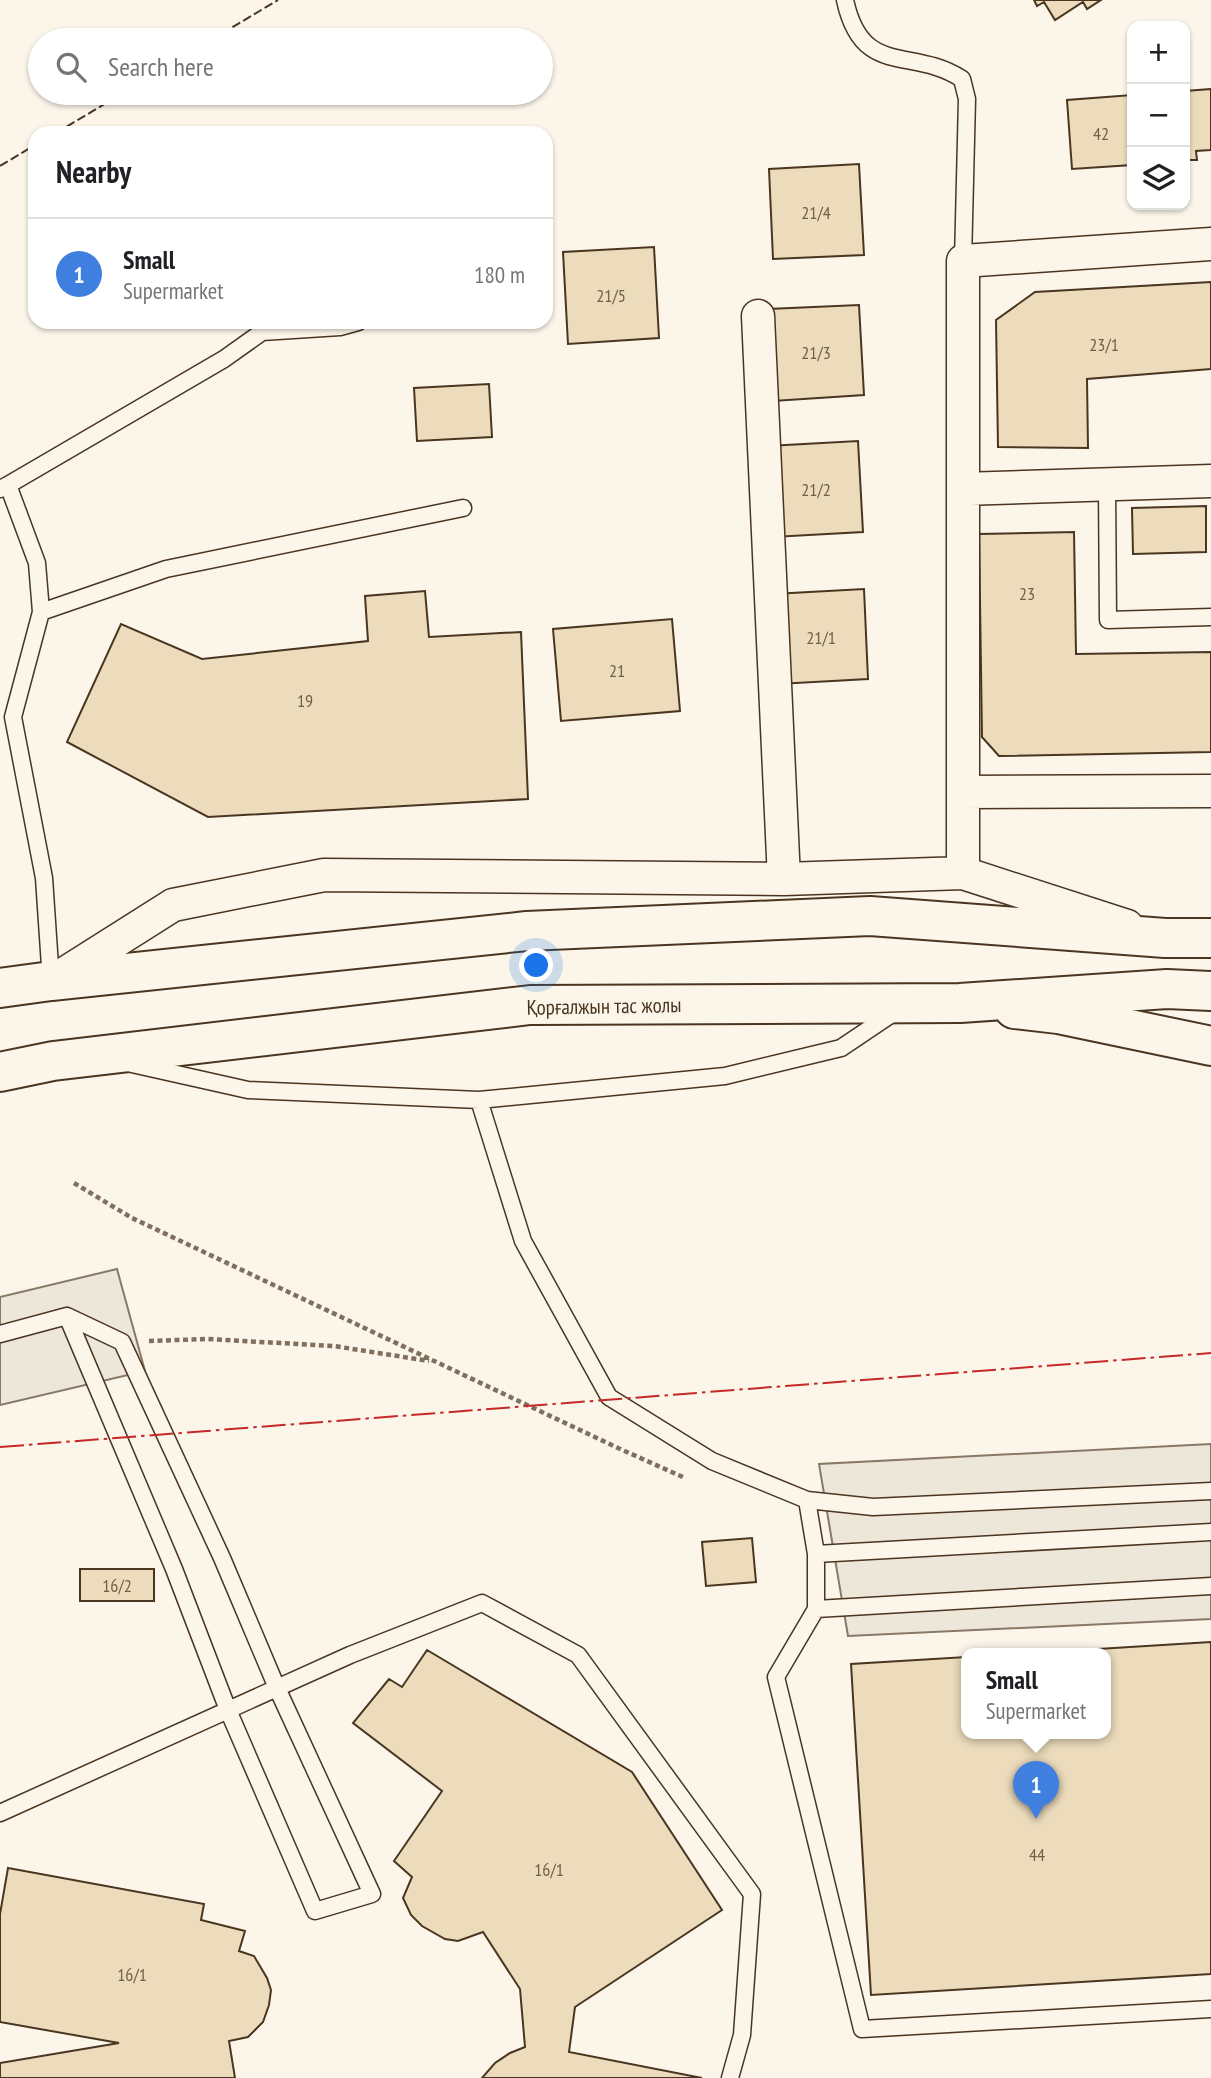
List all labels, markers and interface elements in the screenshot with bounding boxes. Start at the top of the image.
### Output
map controls [1127,21,1190,210]
button: + [1127,21,1190,84]
search box [28,28,553,105]
icon: search [52,48,90,86]
text: Search here [108,50,214,83]
button: − [1127,84,1190,147]
house number: 42 [1093,122,1109,145]
button: layers [1127,147,1190,210]
text: Nearby [56,152,131,191]
house number: 21/4 [801,201,831,224]
text: Small [123,243,175,276]
text: 1 [74,260,85,289]
text: 180 m [474,260,525,289]
text: Supermarket [123,276,224,305]
house number: 21/5 [596,284,626,307]
house number: 23/1 [1089,333,1119,356]
house number: 21/3 [801,341,831,364]
house number: 21/2 [801,478,831,501]
house number: 23 [1019,582,1035,605]
house number: 21/1 [806,626,836,649]
house number: 21 [609,659,625,682]
house number: 19 [297,689,313,712]
your location [519,948,553,982]
street label: Қорғалжын тас жолы [526,991,682,1021]
house number: 16/2 [102,1574,132,1597]
popup [961,1648,1111,1739]
text: Small [986,1663,1038,1696]
text: Supermarket [986,1696,1086,1725]
pin: 1 [1013,1761,1059,1819]
house number: 44 [1029,1843,1045,1866]
house number: 16/1 [534,1858,564,1881]
house number: 16/1 [117,1963,147,1986]

